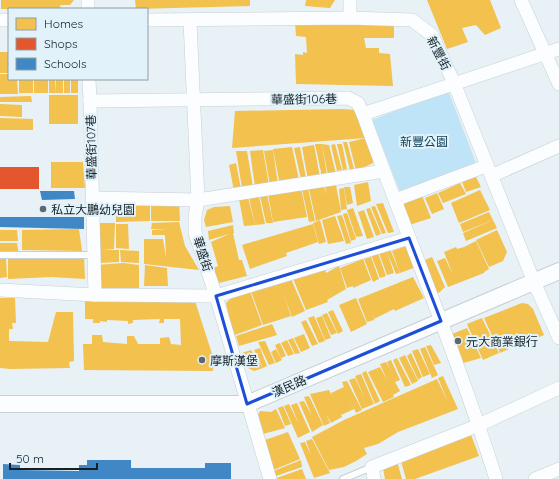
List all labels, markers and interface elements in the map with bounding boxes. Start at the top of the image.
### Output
legend [8,8,148,80]
text: Homes [44,16,84,31]
street label: 新豐街 [424,34,454,72]
text: Shops [44,36,78,51]
text: Schools [44,56,87,71]
street label: 華盛街106巷 [271,91,337,107]
street label: 華盛街107巷 [83,114,99,180]
park label: 新豐公園 [400,134,448,149]
place label: 私立大鵬幼兒園 [51,202,135,217]
marker: 私立大鵬幼兒園 [38,204,48,214]
street label: 華盛街 [190,235,216,273]
place label: 元大商業銀行 [466,334,538,349]
marker: 元大商業銀行 [453,336,463,346]
place label: 摩斯漢堡 [210,353,258,368]
marker: 摩斯漢堡 [197,355,207,365]
street label: 漢民路 [269,372,309,400]
scale bar [10,445,97,471]
text: 50 m [16,451,44,466]

